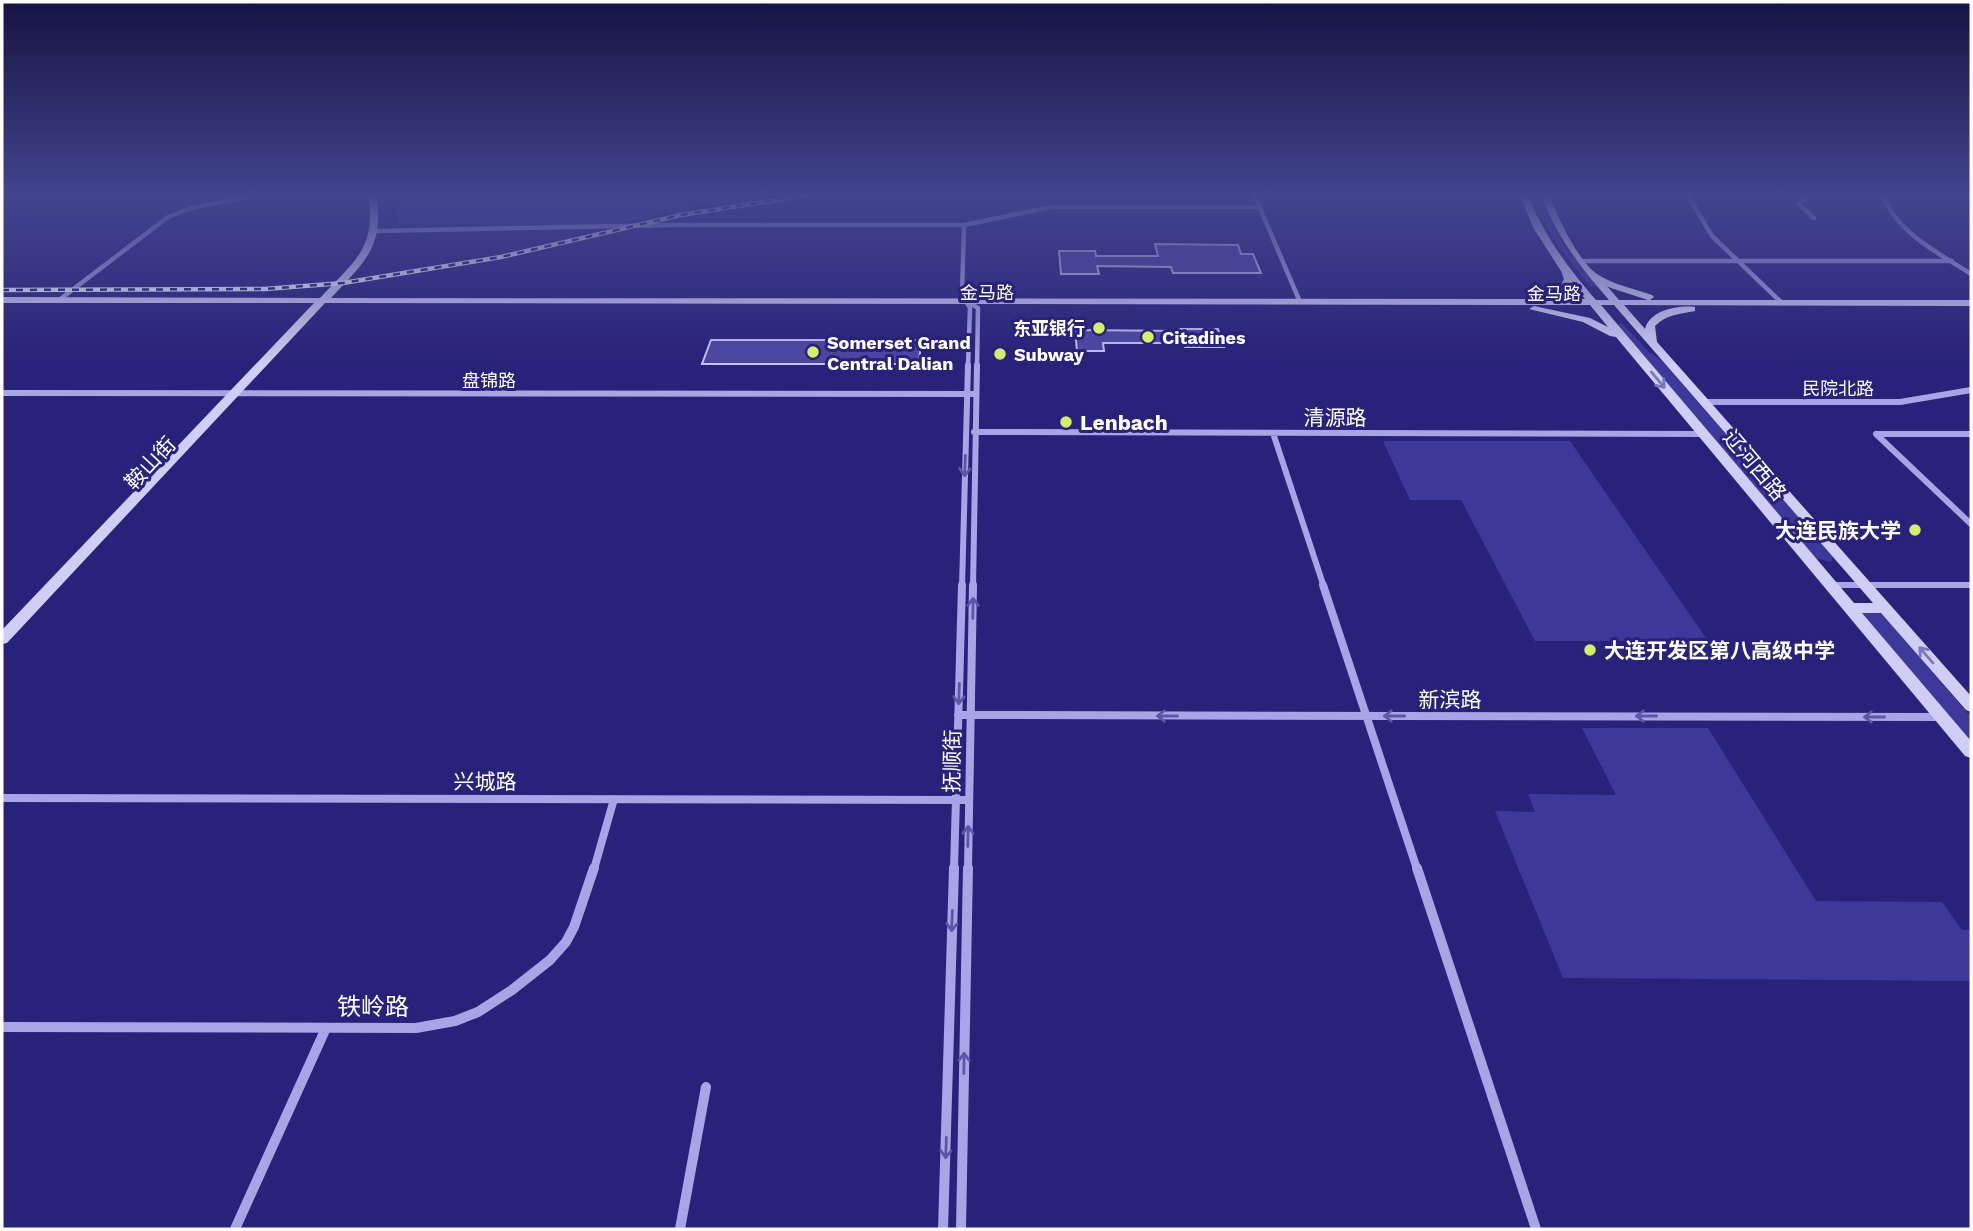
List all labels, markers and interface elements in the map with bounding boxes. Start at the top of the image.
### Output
street label: 金马路 [960,282,1014,303]
street label: 金马路 [1527,283,1581,304]
place label: 东亚银行 [1013,318,1085,339]
marker: 东亚银行 [1091,320,1107,336]
place label: Citadines [1162,327,1246,348]
marker: Citadines [1140,329,1156,345]
place label: Somerset Grand Central Dalian [827,332,971,374]
marker: Somerset Grand Central Dalian [805,344,821,360]
place label: Subway [1014,344,1085,365]
marker: Subway [992,346,1008,362]
street label: 盘锦路 [462,370,516,391]
one-way arrow [1650,370,1666,388]
street label: 民院北路 [1802,378,1874,399]
street label: 清源路 [1304,405,1367,430]
place label: Lenbach [1080,410,1168,435]
marker: Lenbach [1058,414,1074,430]
street label: 辽河西路 [1718,425,1792,505]
street label: 鞍山街 [119,431,181,495]
one-way arrow [958,454,972,477]
place label: 大连民族大学 [1775,518,1901,543]
marker: 大连民族大学 [1907,522,1923,538]
one-way arrow [966,597,979,620]
place label: 大连开发区第八高级中学 [1604,638,1835,663]
marker: 大连开发区第八高级中学 [1582,642,1598,658]
one-way arrow [1918,646,1934,664]
one-way arrow [952,682,965,705]
street label: 新滨路 [1419,687,1482,712]
one-way arrow [1155,709,1178,723]
one-way arrow [1383,709,1406,723]
one-way arrow [1635,709,1658,723]
one-way arrow [1862,710,1885,724]
street label: 抚顺街 [939,729,965,793]
street label: 兴城路 [454,769,517,794]
one-way arrow [962,824,975,847]
one-way arrow [946,909,959,932]
street label: 铁岭路 [337,993,409,1021]
one-way arrow [957,1052,971,1075]
one-way arrow [939,1137,952,1160]

